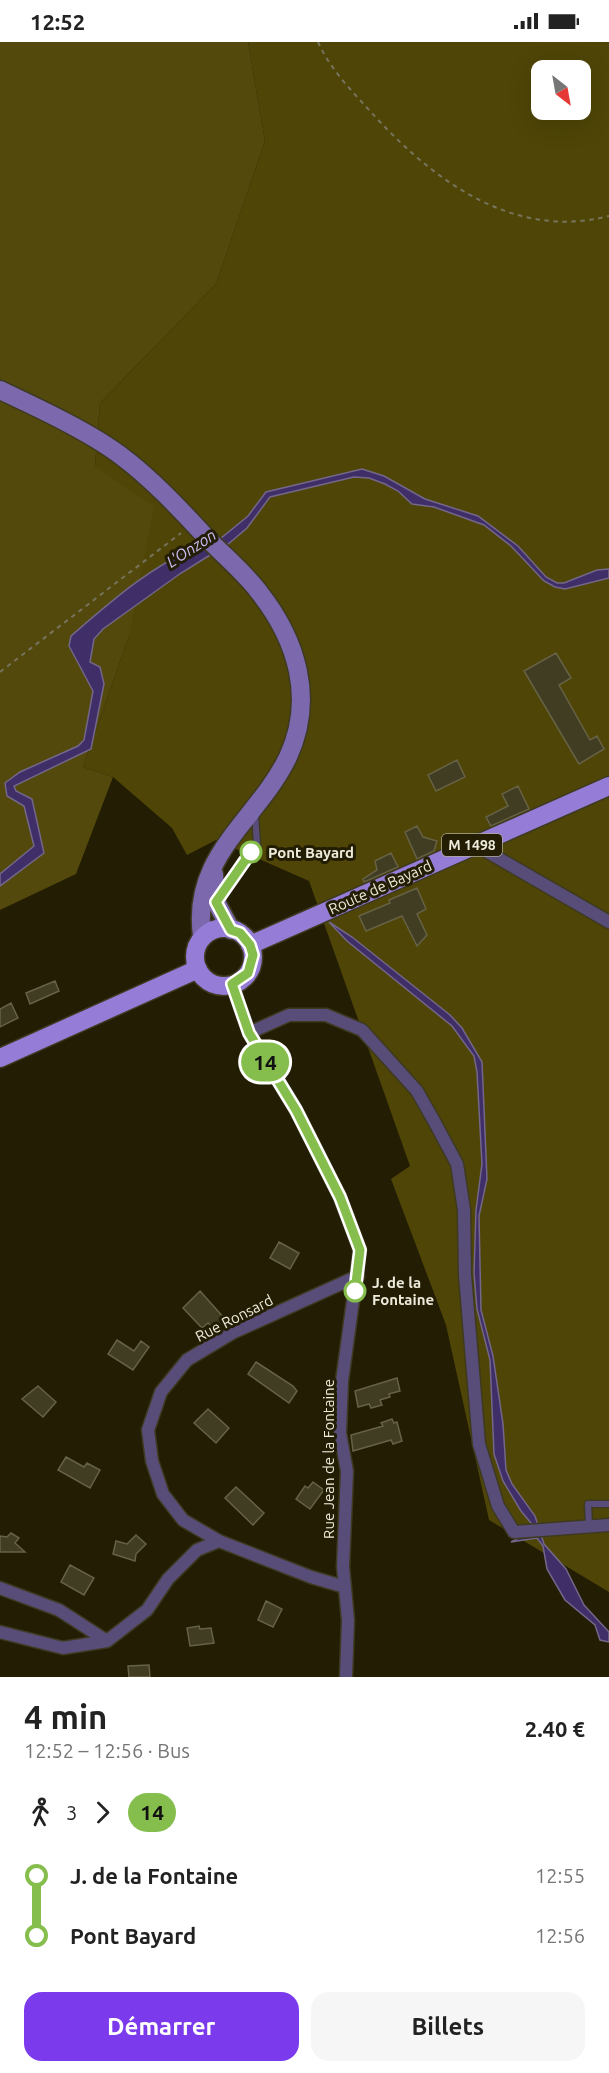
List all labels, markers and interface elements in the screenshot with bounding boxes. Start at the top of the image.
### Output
text: 12:52 [30,9,85,34]
north arrow [531,60,591,120]
map controls [531,60,591,120]
water label: L'Onzon [163,525,219,571]
road number: M 1498 [442,834,502,856]
marker: Pont Bayard [240,841,262,863]
place label: Pont Bayard [268,844,354,861]
street label: Route de Bayard [326,857,434,917]
line badge: 14 [238,1042,292,1082]
text: 14 [253,1050,277,1074]
place label: J. de la Fontaine [372,1274,434,1308]
marker: J. de la Fontaine [344,1280,366,1302]
street label: Rue Ronsard [192,1291,276,1345]
street label: Rue Jean de la Fontaine [320,1379,337,1539]
text: 4 min [24,1698,107,1735]
text: 2.40 € [525,1716,585,1741]
text: 12:52 – 12:56 · Bus [24,1739,190,1762]
icon: walk [24,1796,57,1829]
icon: forward [86,1796,119,1829]
text: 14 [140,1800,164,1824]
text: 3 [66,1801,77,1824]
text: J. de la Fontaine [70,1863,238,1888]
text: 12:55 [535,1864,585,1887]
text: Pont Bayard [70,1923,196,1948]
text: 12:56 [535,1924,585,1947]
button: Démarrer [24,1992,299,2061]
button: Billets [311,1992,585,2061]

